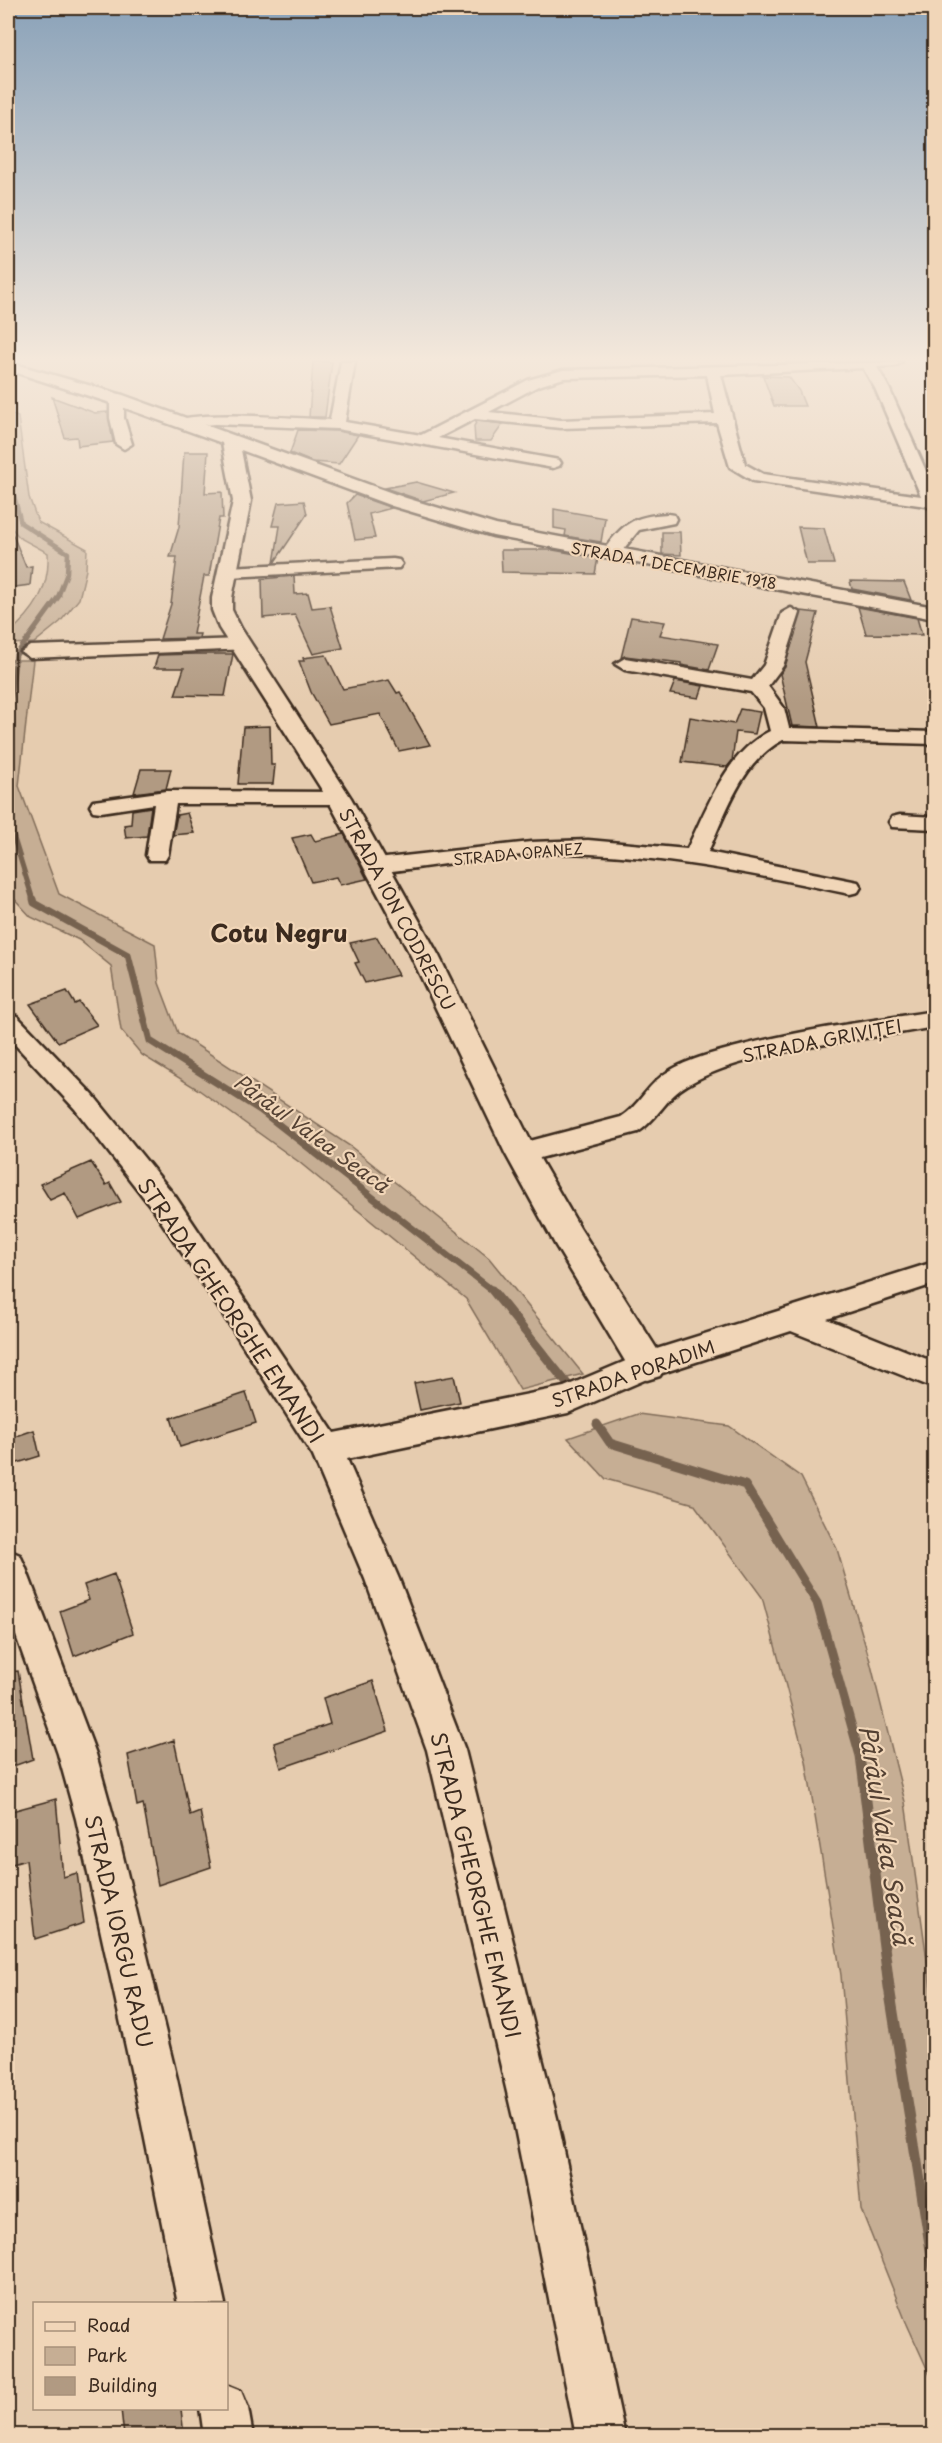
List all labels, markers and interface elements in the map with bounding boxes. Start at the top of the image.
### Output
street label: STRADA 1 DECEMBRIE 1918 [569,536,779,594]
street label: STRADA ION CODRESCU [333,803,463,1015]
street label: STRADA OPANEZ [452,836,584,870]
district label: Cotu Negru [210,914,348,950]
street label: STRADA GRIVIȚEI [740,1011,904,1069]
water label: Pârâul Valea Seacă [228,1066,397,1200]
street label: STRADA GHEORGHE EMANDI [131,1171,333,1449]
street label: STRADA PORADIM [548,1332,718,1414]
water label: Pârâul Valea Seacă [851,1723,921,1950]
street label: STRADA GHEORGHE EMANDI [423,1729,531,2041]
street label: STRADA IORGU RADU [78,1811,162,2051]
legend [33,2302,228,2410]
text: Road [87,2311,131,2338]
text: Park [87,2341,127,2368]
text: Building [87,2371,157,2398]

